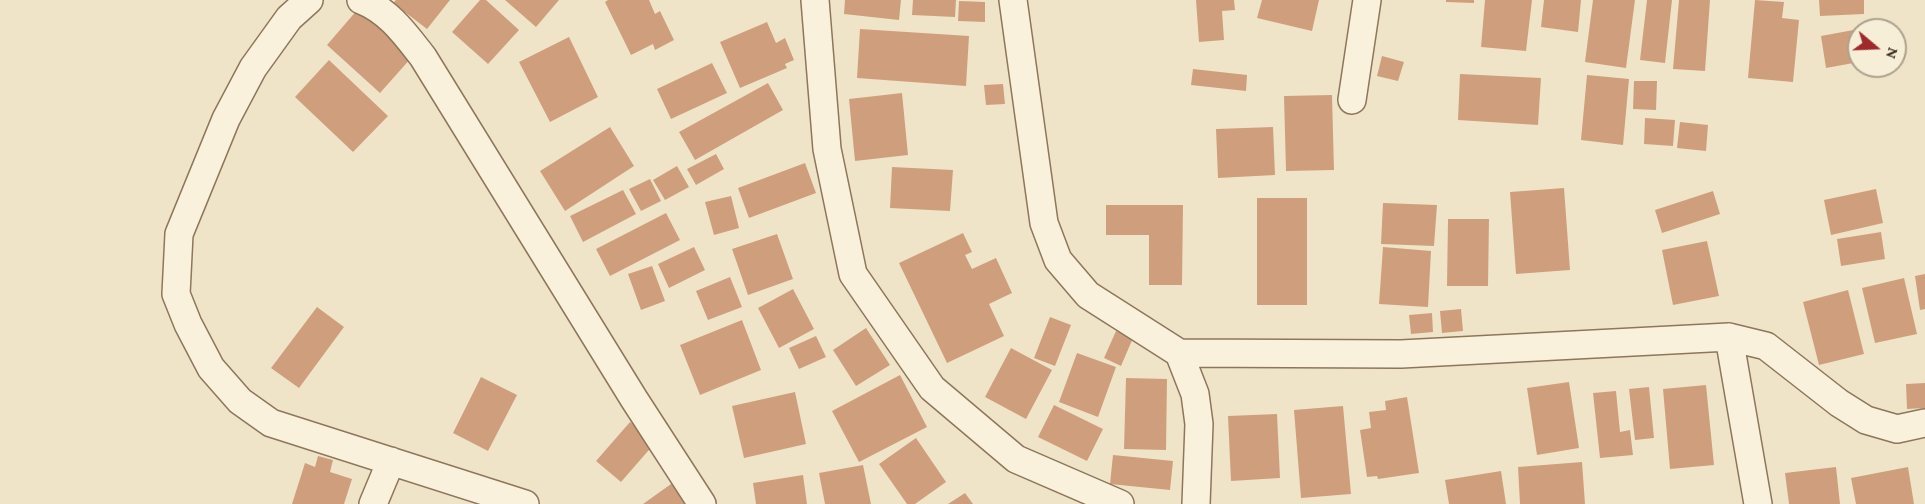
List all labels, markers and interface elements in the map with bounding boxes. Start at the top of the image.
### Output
north arrow [1847,18,1907,78]
text: N [1883,45,1902,61]

